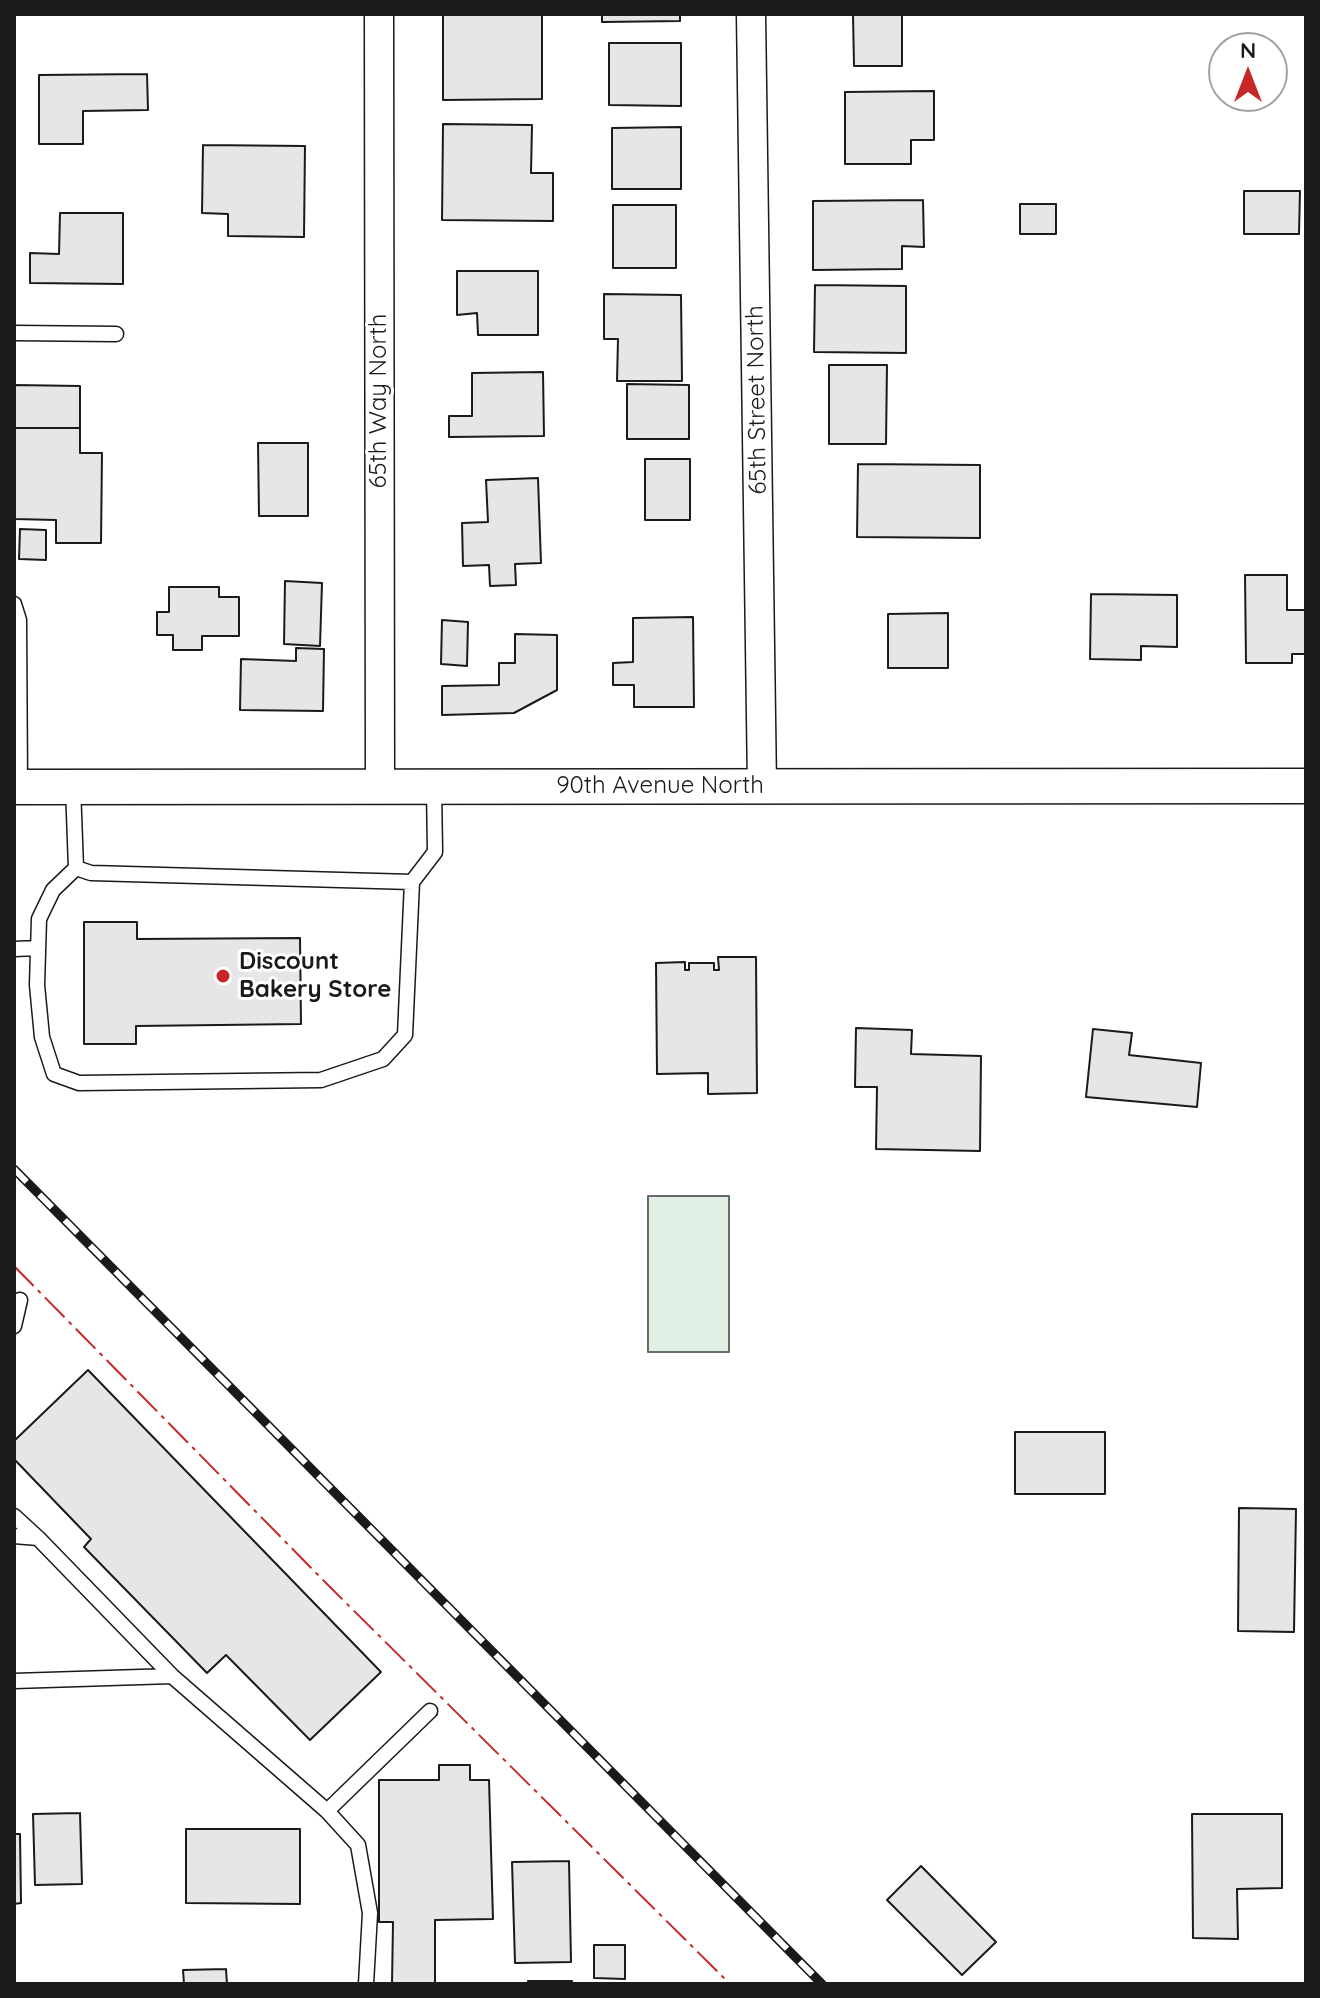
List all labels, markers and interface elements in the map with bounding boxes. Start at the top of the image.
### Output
north arrow [1208,32,1288,112]
text: N [1240,36,1256,64]
street label: 65th Street North [741,305,773,495]
street label: 65th Way North [365,314,393,488]
street label: 90th Avenue North [556,772,764,800]
place label: Discount Bakery Store [239,948,391,1004]
marker: Discount Bakery Store [214,967,232,985]

